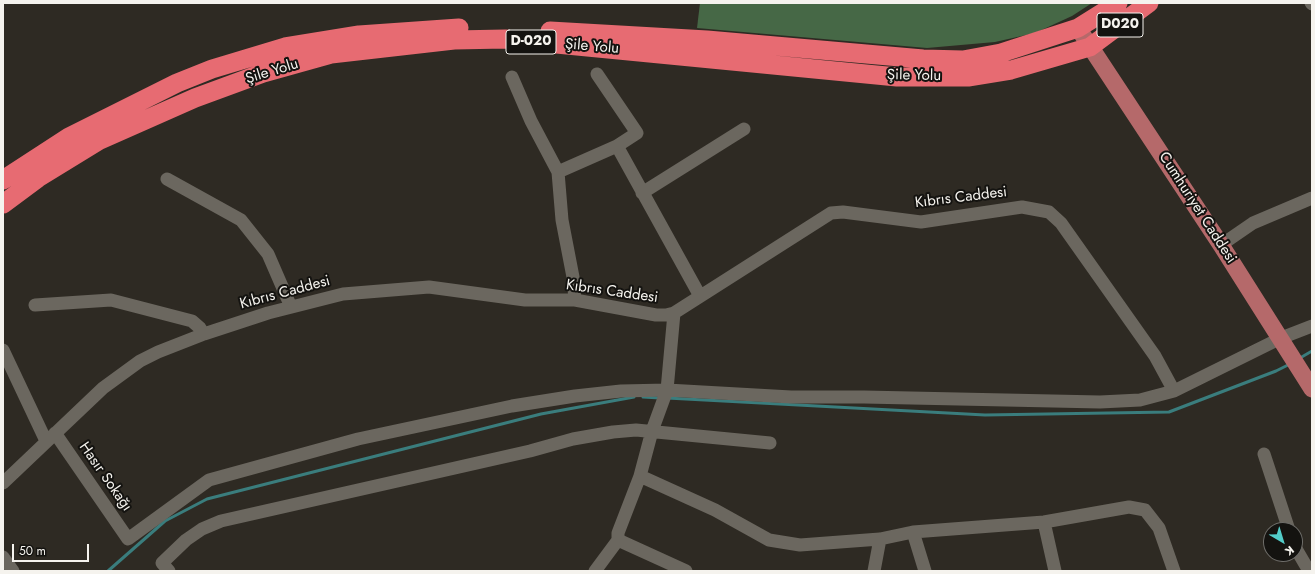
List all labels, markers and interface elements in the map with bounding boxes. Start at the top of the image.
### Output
road number: D020 [1097,13,1143,37]
road number: D-020 [506,30,556,54]
street label: Şile Yolu [564,36,620,58]
street label: Şile Yolu [243,55,301,89]
street label: Şile Yolu [887,67,941,85]
street label: Cumhuriyet Caddesi [1154,149,1240,267]
street label: Kıbrıs Caddesi [914,183,1008,213]
street label: Kıbrıs Caddesi [238,272,332,314]
street label: Kıbrıs Caddesi [565,277,659,307]
street label: Hasır Sokağı [75,439,135,515]
north arrow [1263,522,1303,562]
scale bar [14,536,91,562]
text: 50 m [19,542,46,560]
text: K [1282,542,1298,559]

